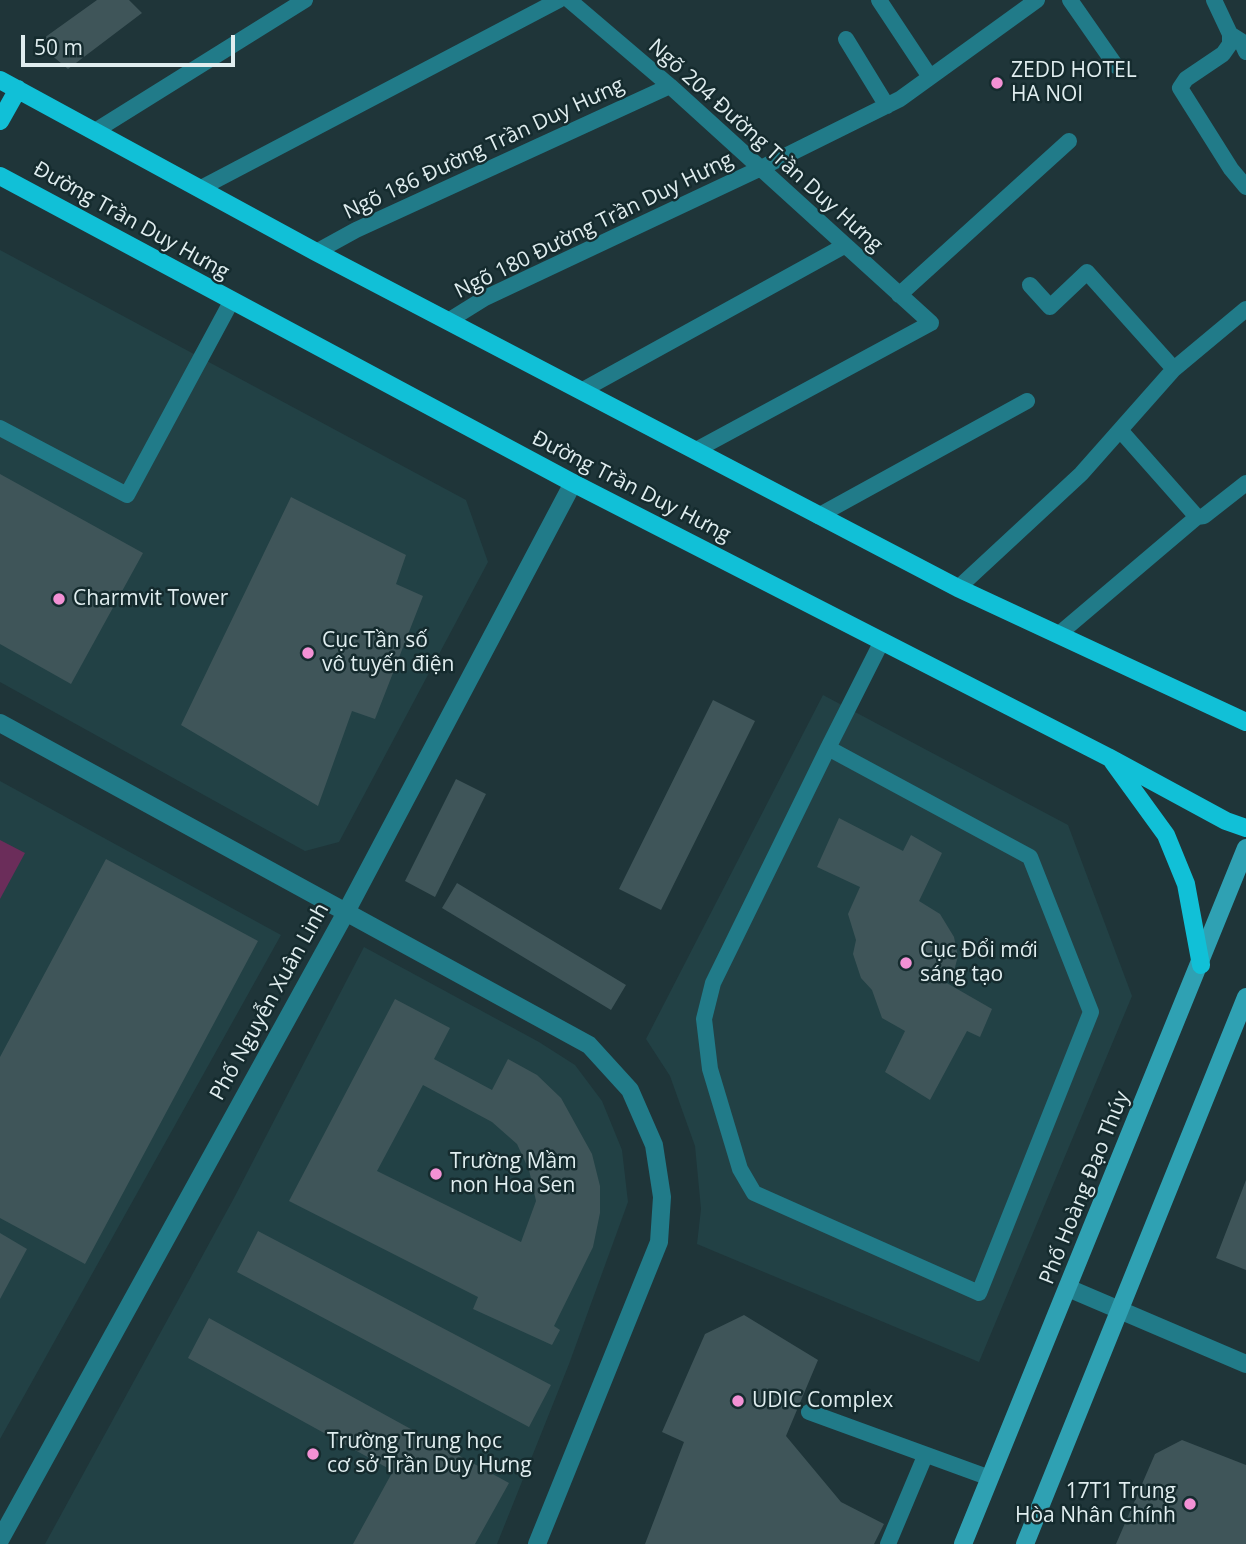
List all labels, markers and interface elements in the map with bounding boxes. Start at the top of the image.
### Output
scale bar [24,21,238,65]
text: 50 m [34,33,83,61]
street label: Ngõ 204 Đường Trần Duy Hưng [643,34,887,258]
place label: ZEDD HOTEL HA NOI [1011,58,1137,108]
street label: Ngõ 186 Đường Trần Duy Hưng [340,73,628,225]
marker: ZEDD HOTEL HA NOI [989,75,1005,91]
street label: Ngõ 180 Đường Trần Duy Hưng [451,148,737,304]
street label: Đường Trần Duy Hưng [29,157,233,285]
street label: Đường Trần Duy Hưng [527,426,735,548]
place label: Charmvit Tower [73,586,228,612]
marker: Charmvit Tower [51,591,67,607]
place label: Cục Tần số vô tuyến điện [322,628,454,678]
marker: Cục Tần số vô tuyến điện [300,645,316,661]
street label: Phố Nguyễn Xuân Linh [205,899,335,1105]
place label: Cục Đổi mới sáng tạo [920,938,1038,988]
marker: Cục Đổi mới sáng tạo [898,955,914,971]
street label: Phố Hoàng Đạo Thúy [1035,1088,1135,1288]
place label: Trường Mầm non Hoa Sen [450,1149,577,1199]
marker: Trường Mầm non Hoa Sen [428,1166,444,1182]
place label: UDIC Complex [752,1388,893,1414]
marker: UDIC Complex [730,1393,746,1409]
place label: Trường Trung học cơ sở Trần Duy Hưng [327,1429,532,1479]
marker: Trường Trung học cơ sở Trần Duy Hưng [305,1446,321,1462]
place label: 17T1 Trung Hòa Nhân Chính [1015,1479,1176,1529]
marker: 17T1 Trung Hòa Nhân Chính [1182,1496,1198,1512]

